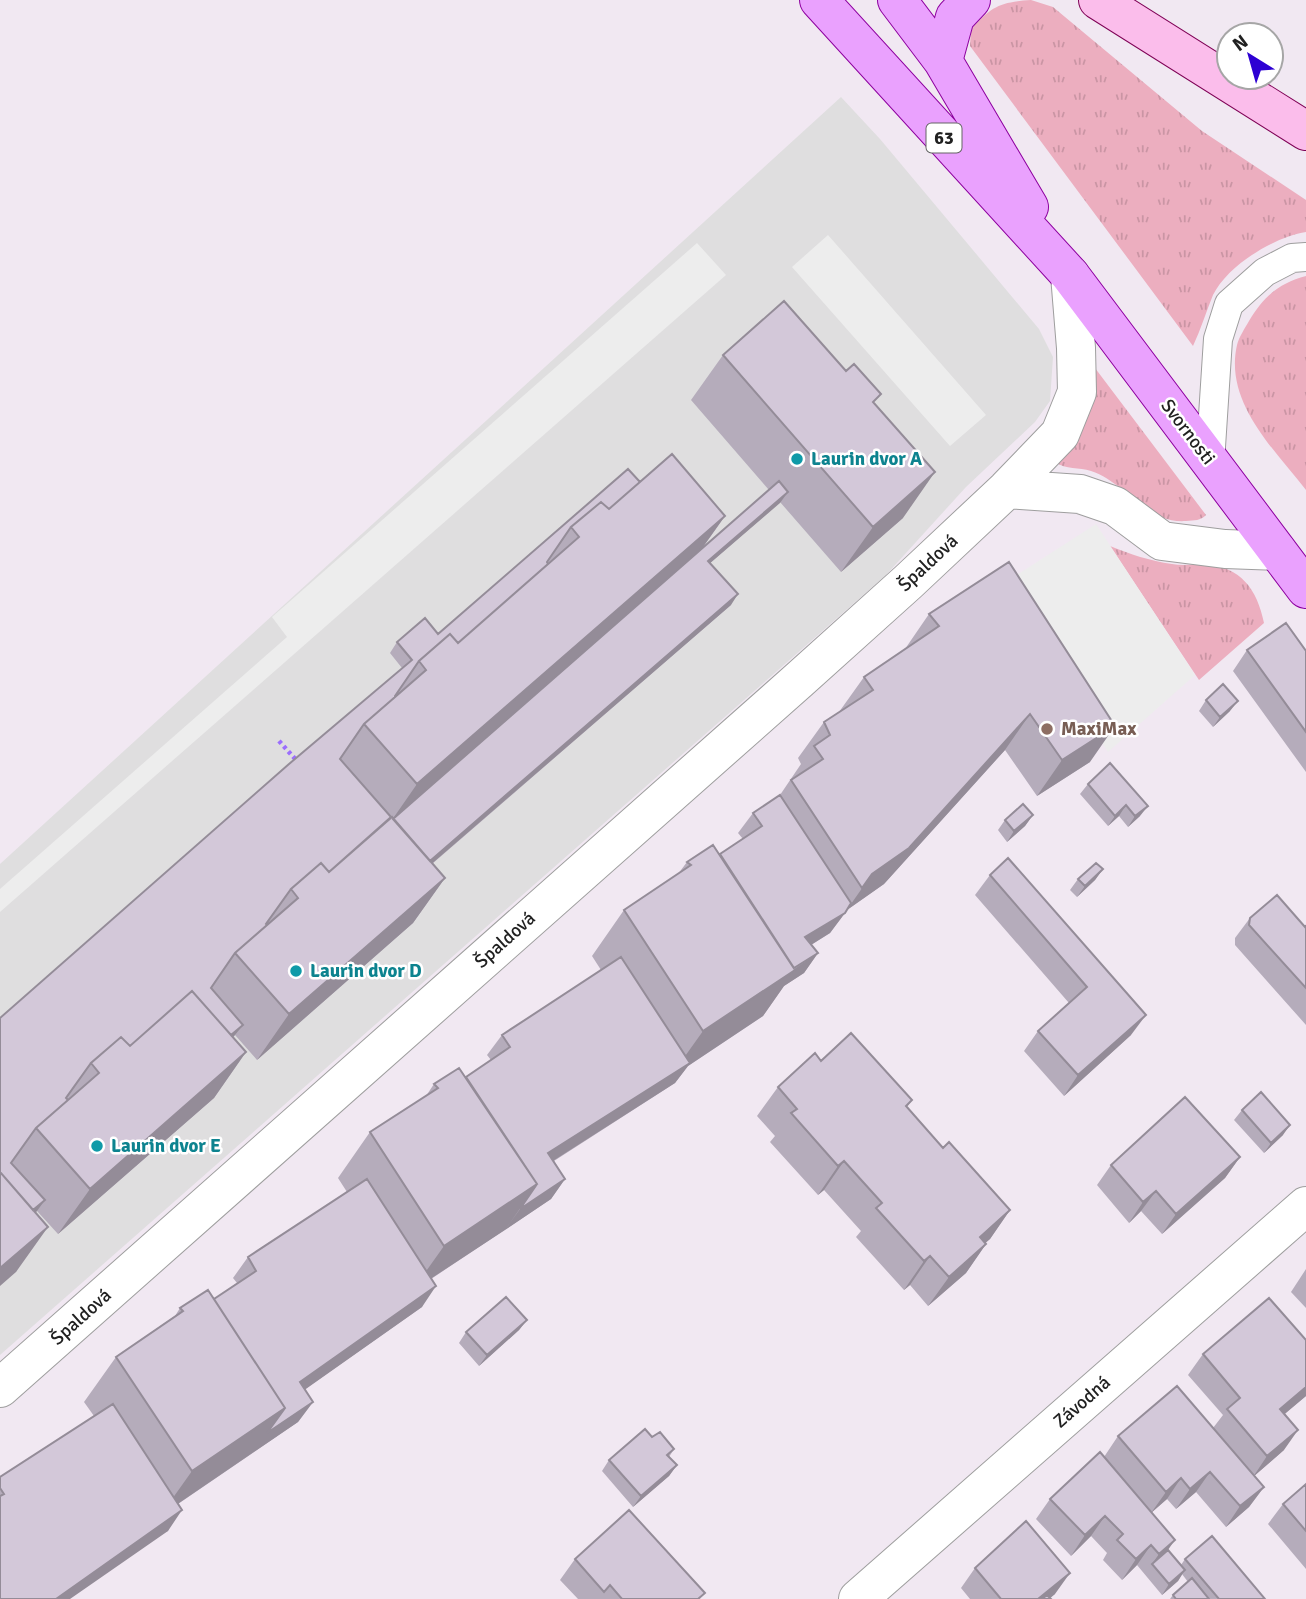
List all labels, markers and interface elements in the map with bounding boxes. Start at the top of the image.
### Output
north arrow [1215,21,1285,91]
text: N [1228,30,1253,57]
road number: 63 [926,124,962,153]
street label: Svornosti [1156,394,1220,470]
place label: Laurin dvor A [811,447,922,471]
marker: Laurin dvor A [789,451,805,467]
street label: Špaldová [892,528,963,597]
place label: MaxiMax [1061,717,1137,741]
marker: MaxiMax [1039,721,1055,737]
street label: Špaldová [469,906,540,974]
place label: Laurin dvor D [310,959,422,983]
marker: Laurin dvor D [288,963,304,979]
place label: Laurin dvor E [111,1134,221,1158]
marker: Laurin dvor E [89,1138,105,1154]
street label: Špaldová [45,1283,116,1351]
street label: Závodná [1048,1371,1116,1433]

